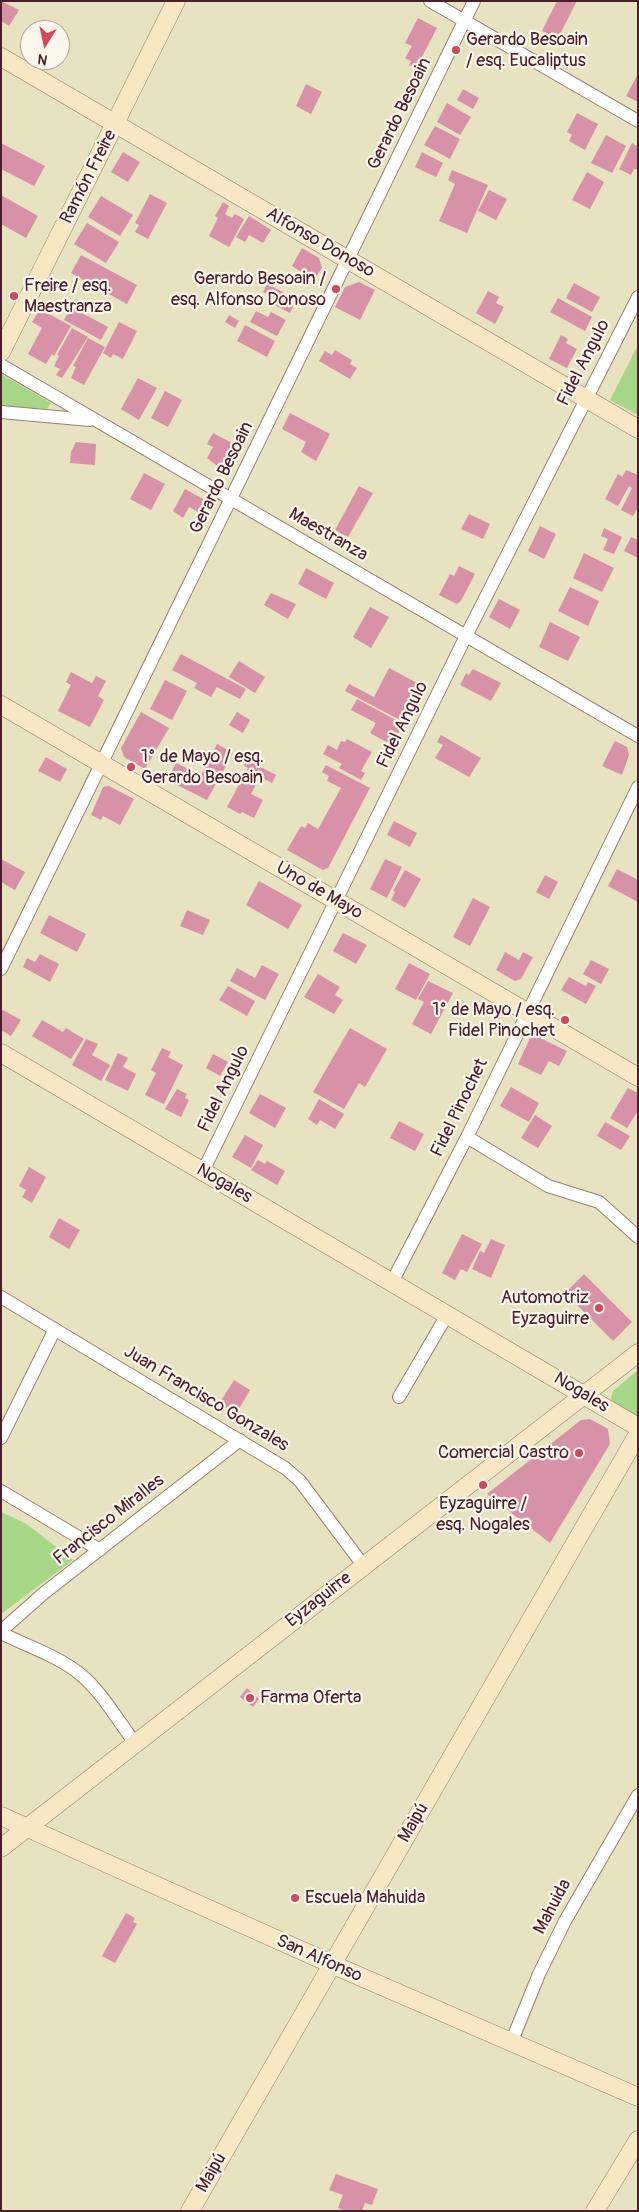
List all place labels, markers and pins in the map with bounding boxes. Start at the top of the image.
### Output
place label: Gerardo Besoain / esq. Eucaliptus [466,29,588,72]
marker: Gerardo Besoain / esq. Eucaliptus [450,44,462,56]
place label: Gerardo Besoain / esq. Alfonso Donoso [171,268,326,310]
place label: Freire / esq. Maestranza [24,275,112,318]
marker: Gerardo Besoain / esq. Alfonso Donoso [330,283,342,295]
marker: Freire / esq. Maestranza [8,290,20,302]
place label: 1° de Mayo / esq. Gerardo Besoain [141,746,264,789]
marker: 1° de Mayo / esq. Gerardo Besoain [125,761,137,773]
place label: 1° de Mayo / esq. Fidel Pinochet [432,999,555,1042]
marker: 1° de Mayo / esq. Fidel Pinochet [559,1014,571,1026]
place label: Automotriz Eyzaguirre [501,1287,589,1330]
marker: Automotriz Eyzaguirre [593,1302,605,1314]
place label: Comercial Castro [438,1442,569,1464]
marker: Comercial Castro [573,1447,585,1459]
marker: Eyzaguirre / esq. Nogales [477,1479,489,1491]
place label: Eyzaguirre / esq. Nogales [436,1493,530,1536]
place label: Farma Oferta [260,1687,361,1709]
marker: Farma Oferta [244,1692,256,1704]
place label: Escuela Mahuida [305,1887,425,1909]
marker: Escuela Mahuida [289,1892,301,1904]

